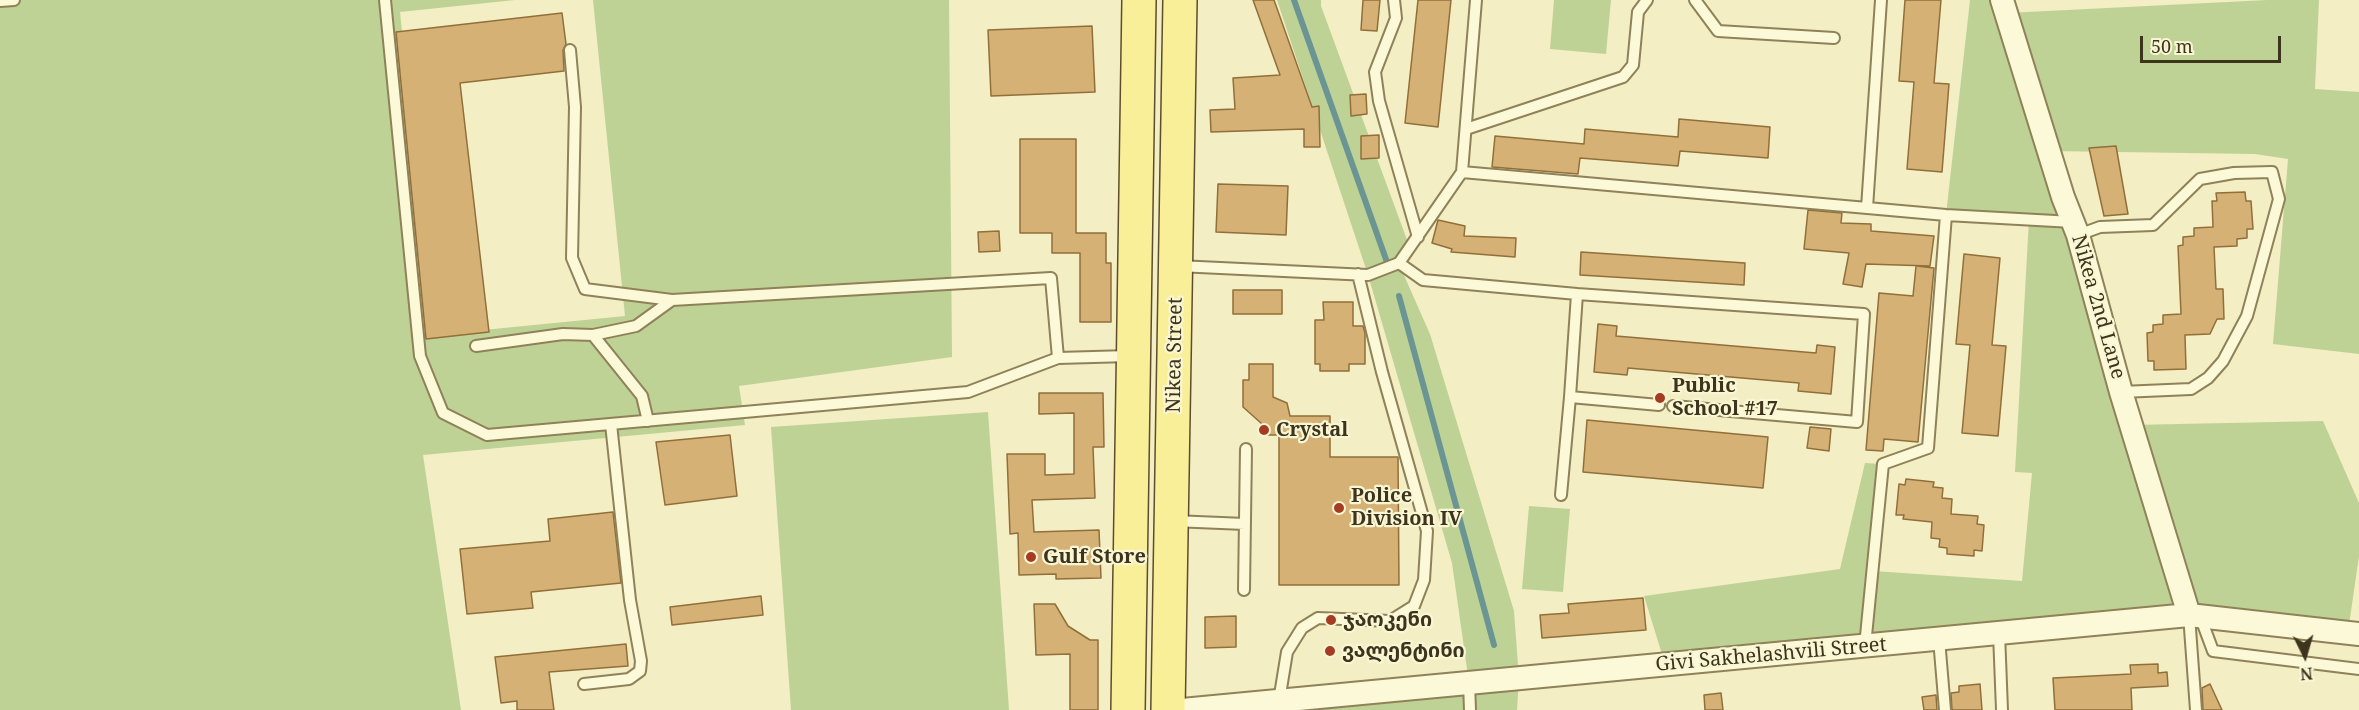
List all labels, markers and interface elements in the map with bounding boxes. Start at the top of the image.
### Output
scale bar [2143,24,2284,62]
text: 50 m [2151,34,2193,58]
street label: Nikea 2nd Lane [2066,232,2130,382]
street label: Nikea Street [1162,297,1188,413]
place label: Public School #17 [1672,374,1778,421]
marker: Public School #17 [1653,391,1667,405]
place label: Crystal [1276,418,1348,442]
marker: Crystal [1257,423,1271,437]
place label: Police Division IV [1351,484,1462,531]
marker: Police Division IV [1332,501,1346,515]
place label: Gulf Store [1043,545,1146,569]
marker: Gulf Store [1024,550,1038,564]
place label: ჯაოკენი [1343,608,1432,632]
marker: ჯაოკენი [1324,613,1338,627]
north arrow [2275,626,2335,686]
street label: Givi Sakhelashvili Street [1654,633,1888,677]
place label: ვალენტინი [1342,639,1465,663]
marker: ვალენტინი [1323,644,1337,658]
text: N [2299,662,2314,685]

